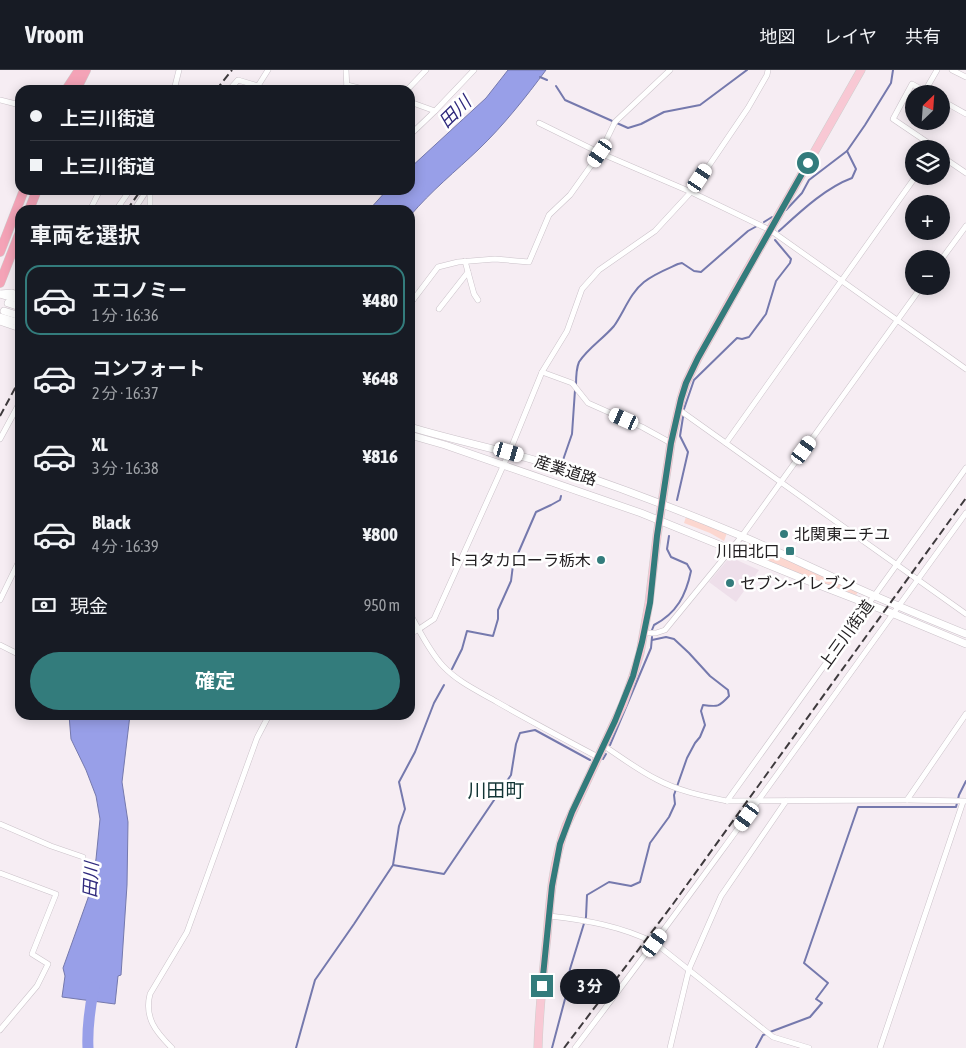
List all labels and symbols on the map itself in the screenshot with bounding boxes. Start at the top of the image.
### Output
north arrow [905,85,950,130]
water label: 田川 [434,90,476,132]
car [585,136,614,170]
route start [797,152,819,174]
car [685,161,714,195]
car [607,406,640,432]
car [789,433,818,467]
car [492,441,525,463]
street label: 産業道路 [533,452,599,488]
place label: 北関東ニチユ [794,525,890,543]
marker: 北関東ニチユ [778,528,790,540]
place label: 川田北口 [716,542,780,560]
marker: 川田北口 [784,545,796,557]
place label: トヨタカローラ栃木 [447,551,591,569]
marker: トヨタカローラ栃木 [595,554,607,566]
place label: セブン-イレブン [740,574,856,592]
marker: セブン-イレブン [724,577,736,589]
street label: 上三川街道 [815,596,877,672]
district label: 川田町 [467,779,525,801]
car [732,800,761,834]
water label: 田川 [79,859,102,898]
car [640,926,669,960]
callout: 3 分 [560,968,620,1004]
route end [531,975,553,997]

